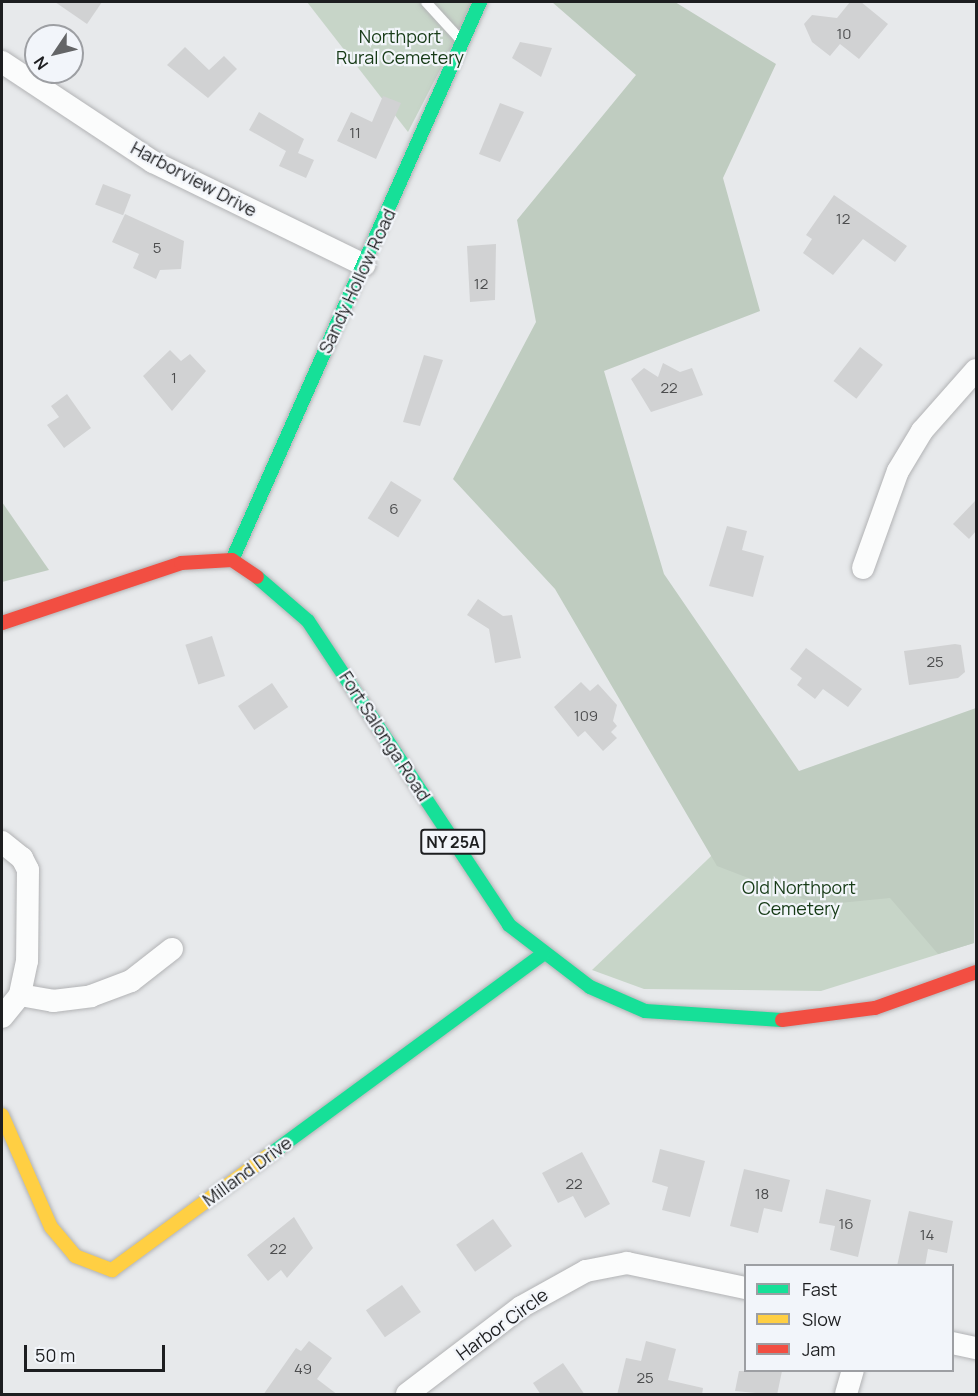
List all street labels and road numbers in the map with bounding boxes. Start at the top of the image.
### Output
street label: Harborview Drive [127,137,261,221]
street label: Sandy Hollow Road [314,205,400,357]
street label: Fort Salonga Road [335,667,435,805]
road number: NY 25A [418,829,488,855]
street label: Milland Drive [198,1131,296,1211]
street label: Harbor Circle [452,1284,552,1364]

